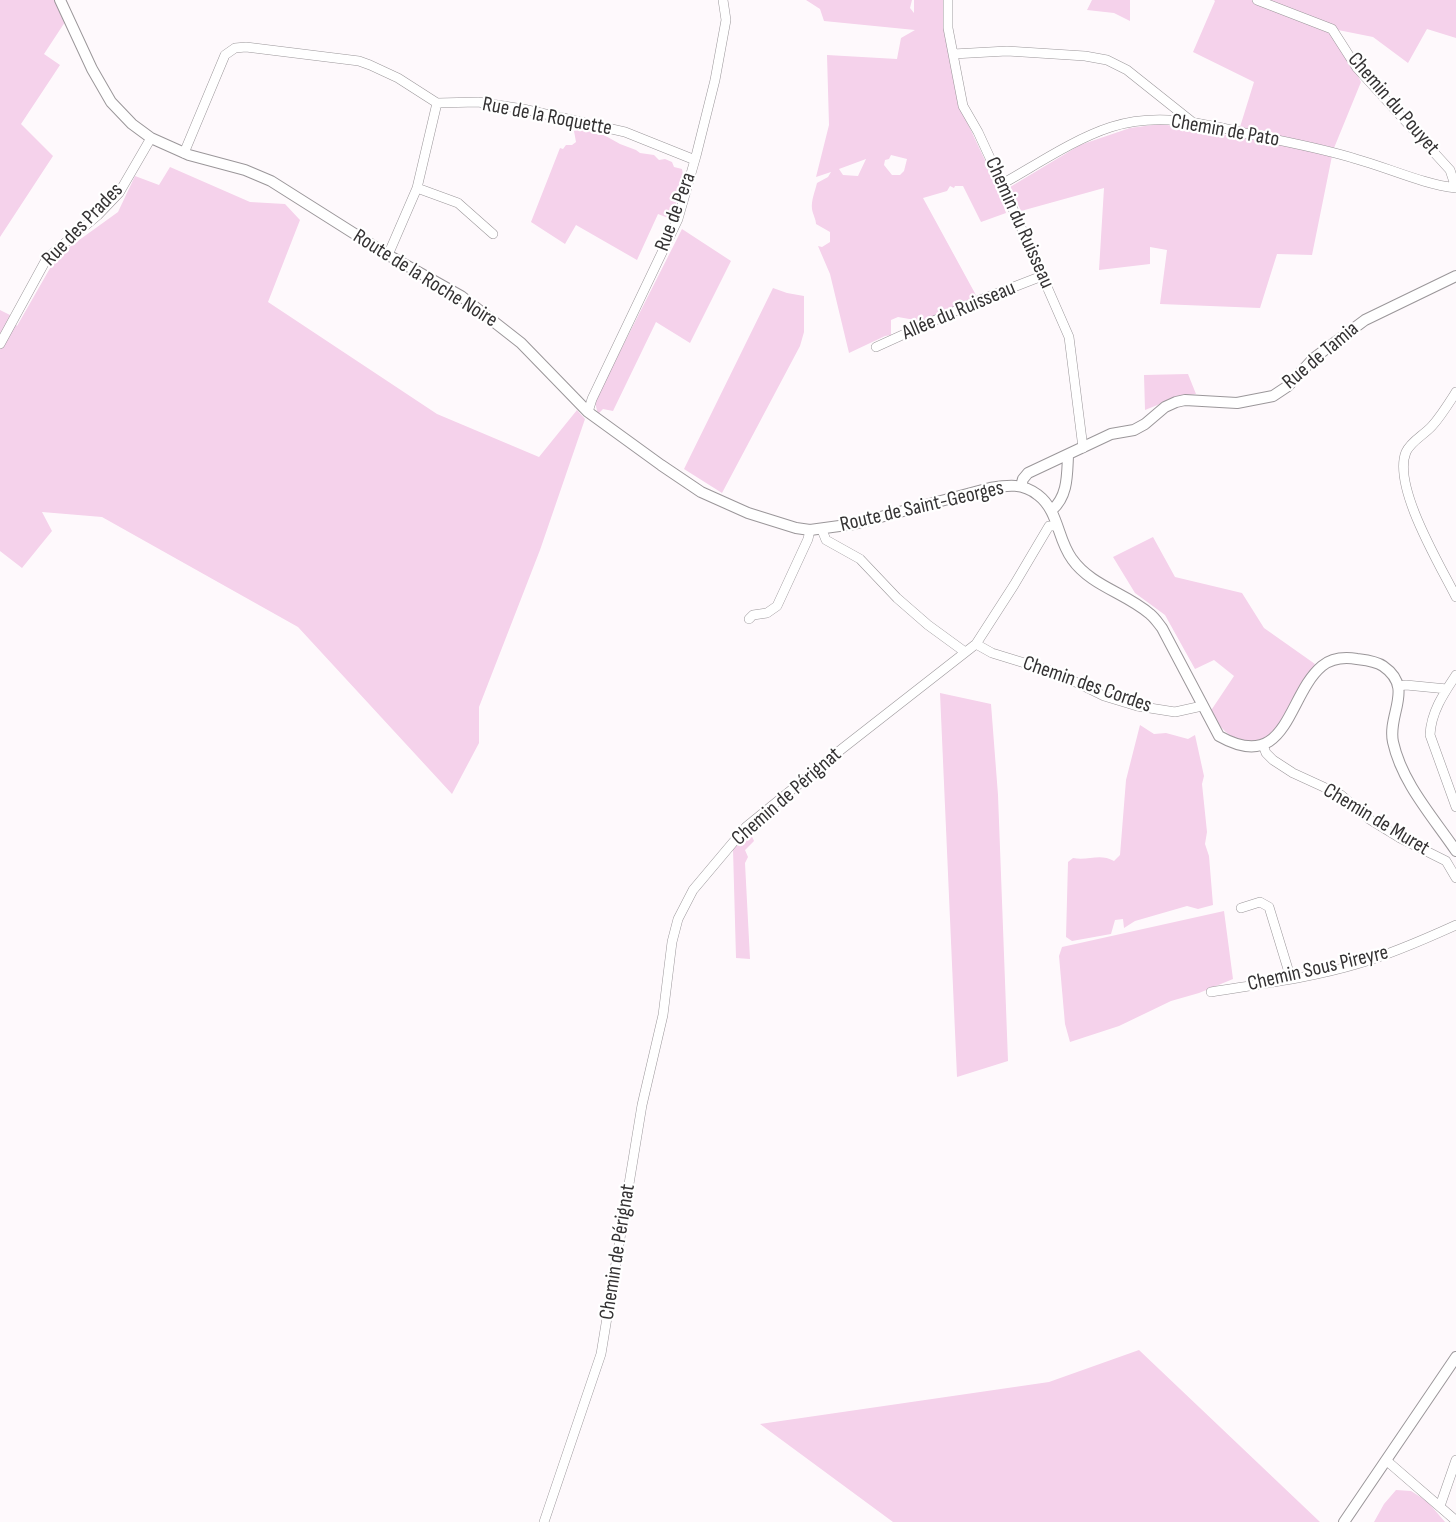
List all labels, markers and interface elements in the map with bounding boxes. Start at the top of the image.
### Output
street label: Chemin du Pouyet [1342,48,1444,160]
street label: Rue de la Roquette [480,92,614,142]
street label: Chemin de Pato [1169,109,1281,153]
street label: Chemin du Ruisseau [979,154,1059,292]
street label: Rue de Pera [650,169,702,255]
street label: Rue des Prades [37,178,129,272]
street label: Route de la Roche Noire [348,224,502,334]
street label: Allée du Ruisseau [899,276,1019,346]
street label: Rue de Tamia [1278,317,1364,395]
street label: Route de Saint-Georges [838,476,1006,538]
street label: Chemin des Cordes [1019,651,1155,719]
street label: Chemin de Pérignat [727,743,847,851]
street label: Chemin de Muret [1318,778,1434,862]
street label: Chemin Sous Pireyre [1245,941,1391,997]
street label: Chemin de Pérignat [595,1182,641,1322]

